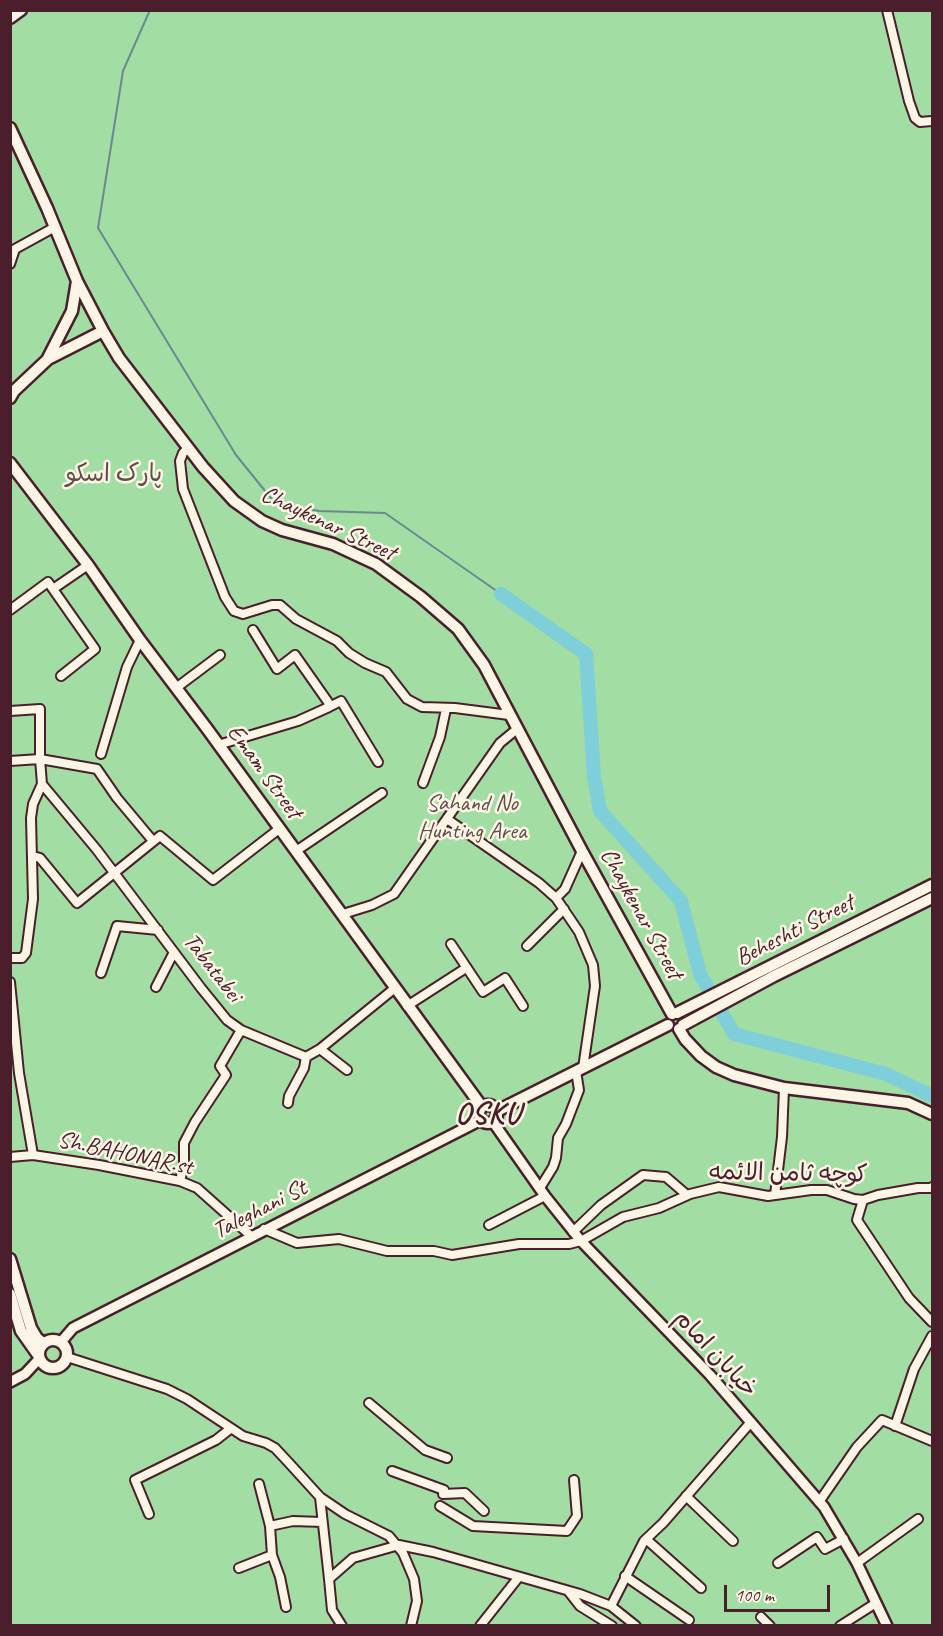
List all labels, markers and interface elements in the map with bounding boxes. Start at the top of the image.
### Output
park label: پارک اسکو [66,461,162,489]
street label: Chaykenar Street [256,480,400,568]
street label: Emam Street [220,719,308,825]
park label: Sahand No Hunting Area [418,790,526,846]
street label: Chaykenar Street [593,844,689,984]
street label: Beheshti Street [731,889,859,973]
street label: Tabatabei [176,928,248,1008]
district label: OSKU [455,1097,521,1133]
street label: Sh.BAHONAR.st [55,1126,195,1182]
street label: کوچه ثامن الائمه [708,1158,868,1190]
street label: Taleghani St [208,1174,312,1246]
street label: خیابان امام [667,1304,763,1404]
scale bar [727,1573,834,1611]
text: 100 m [735,1584,774,1606]

